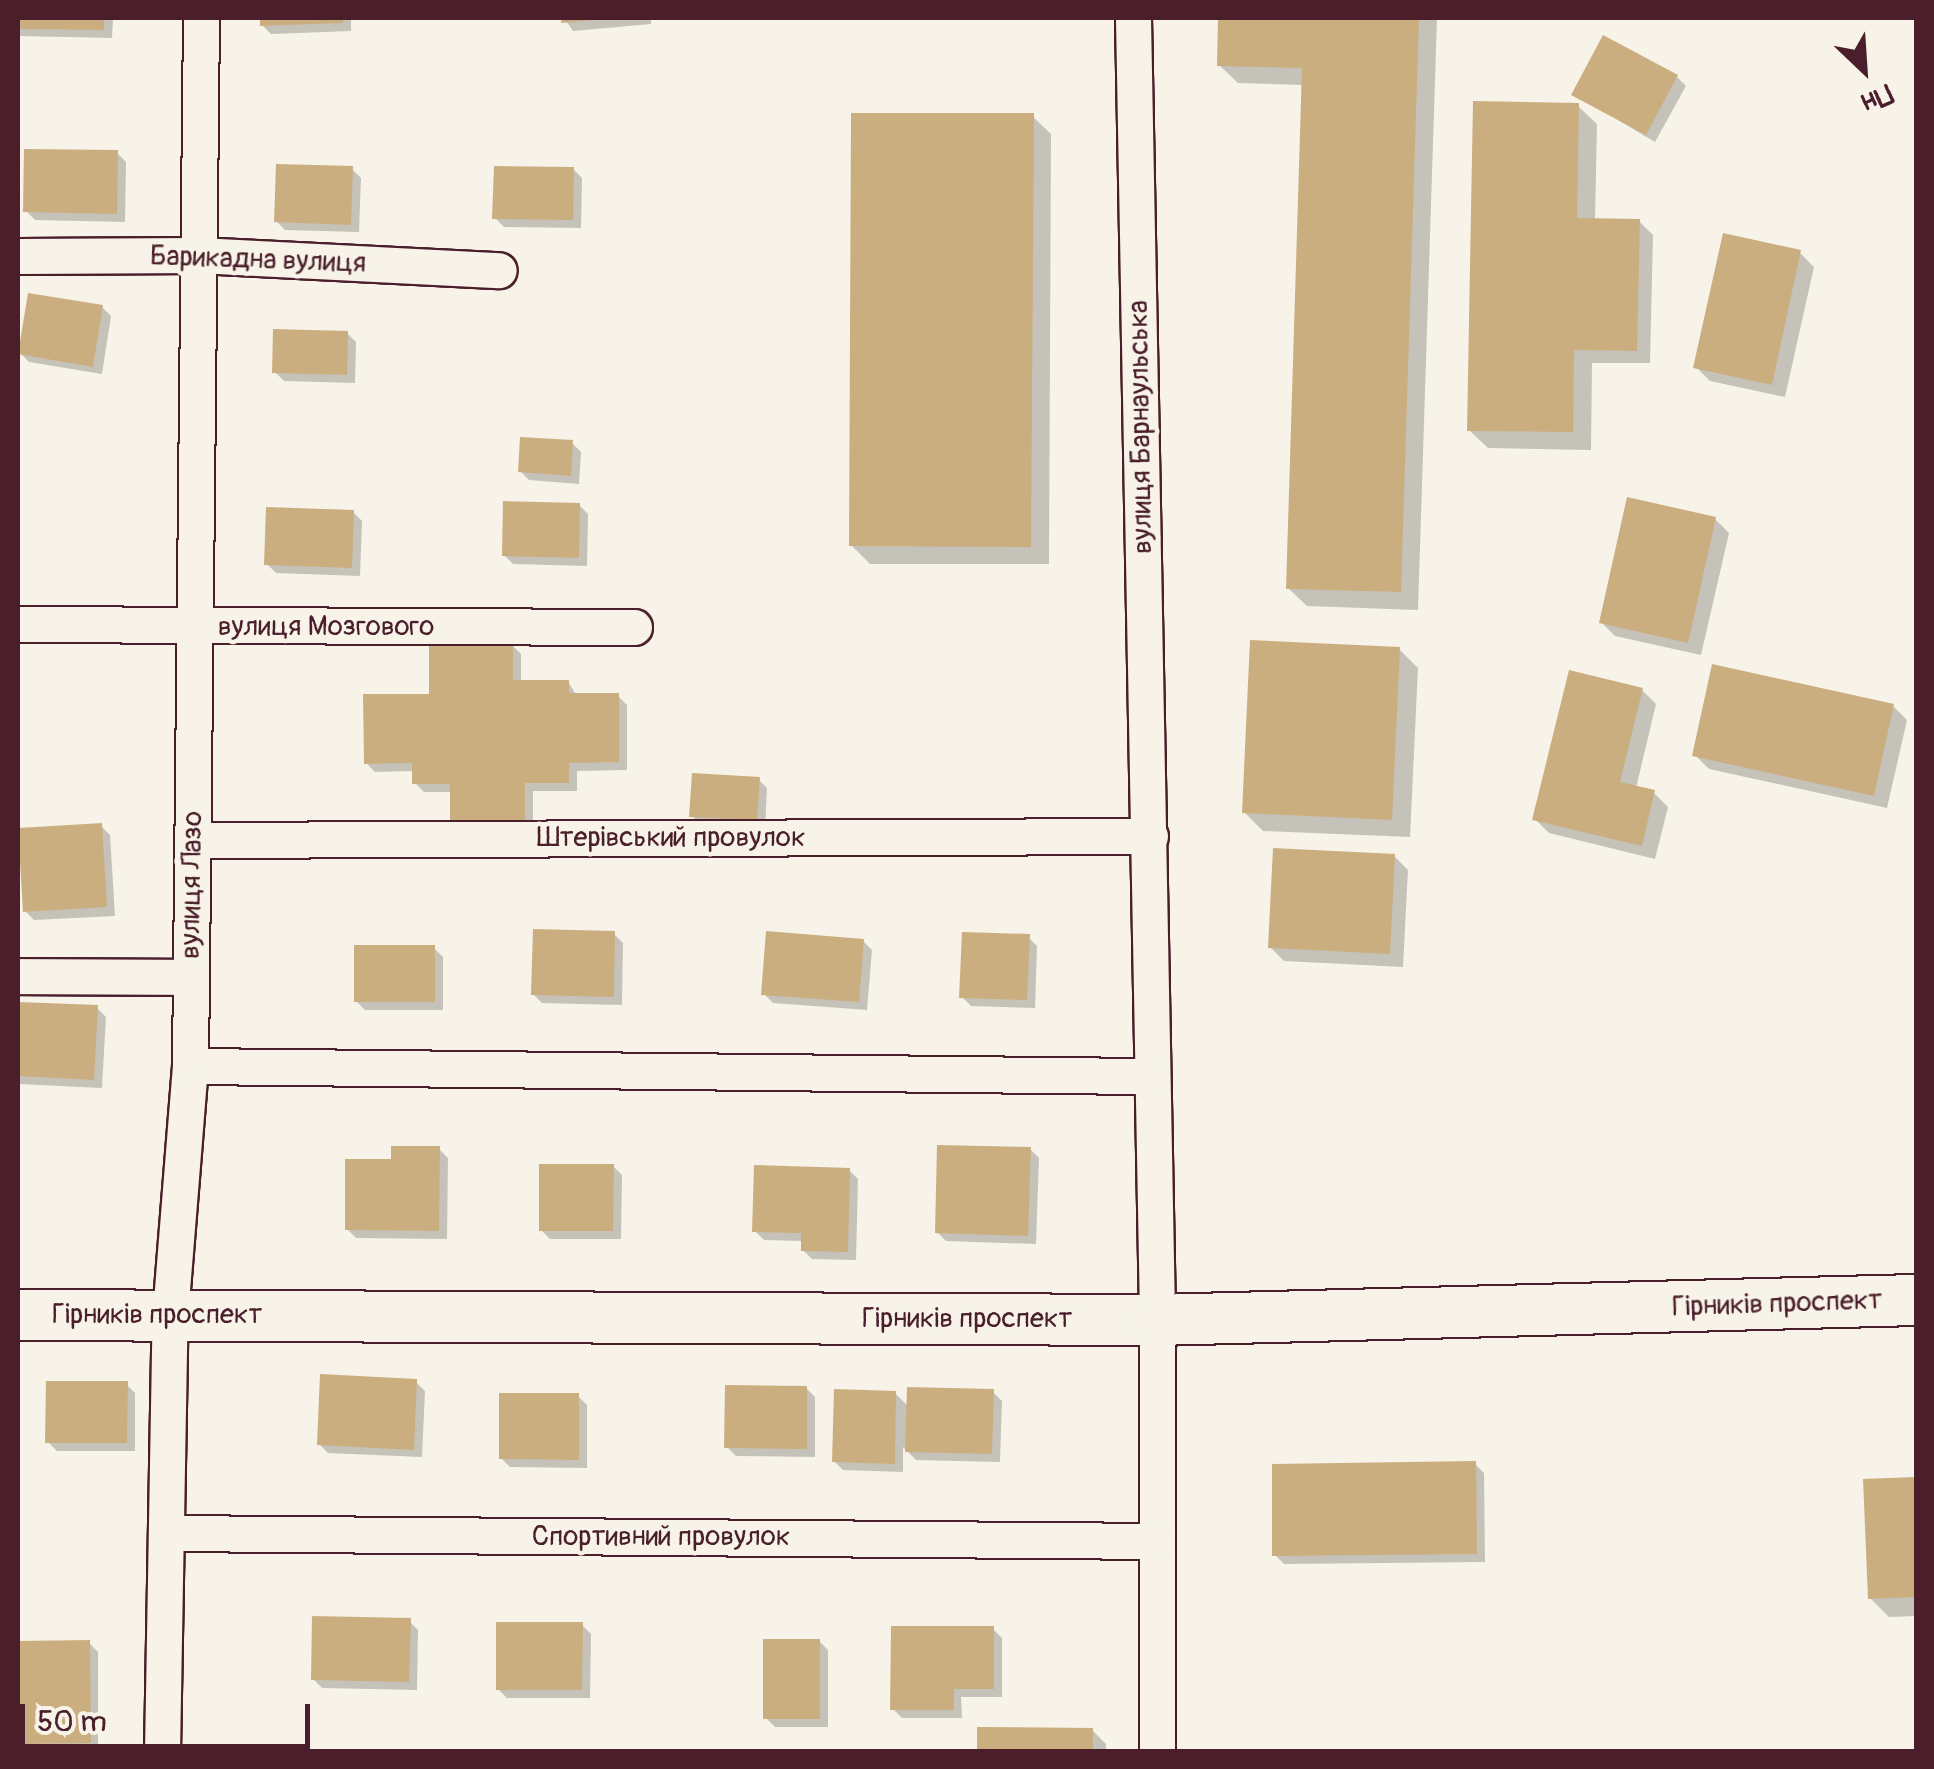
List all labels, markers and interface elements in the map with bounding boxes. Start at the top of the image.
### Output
north arrow [1814,20,1914,120]
text: Пн [1856,75,1898,120]
street label: Барикадна вулиця [149,239,367,281]
street label: вулиця Барнаульська [1122,300,1160,554]
street label: вулиця Мозгового [218,610,434,644]
street label: вулиця Лазо [174,811,210,959]
street label: Штерівський провулок [537,821,805,855]
street label: Гірників проспект [1671,1284,1883,1324]
street label: Гірників проспект [52,1298,262,1332]
street label: Гірників проспект [862,1302,1072,1336]
street label: Спортивний провулок [532,1520,790,1554]
scale bar [25,1684,315,1746]
text: 50 m [37,1703,107,1740]

